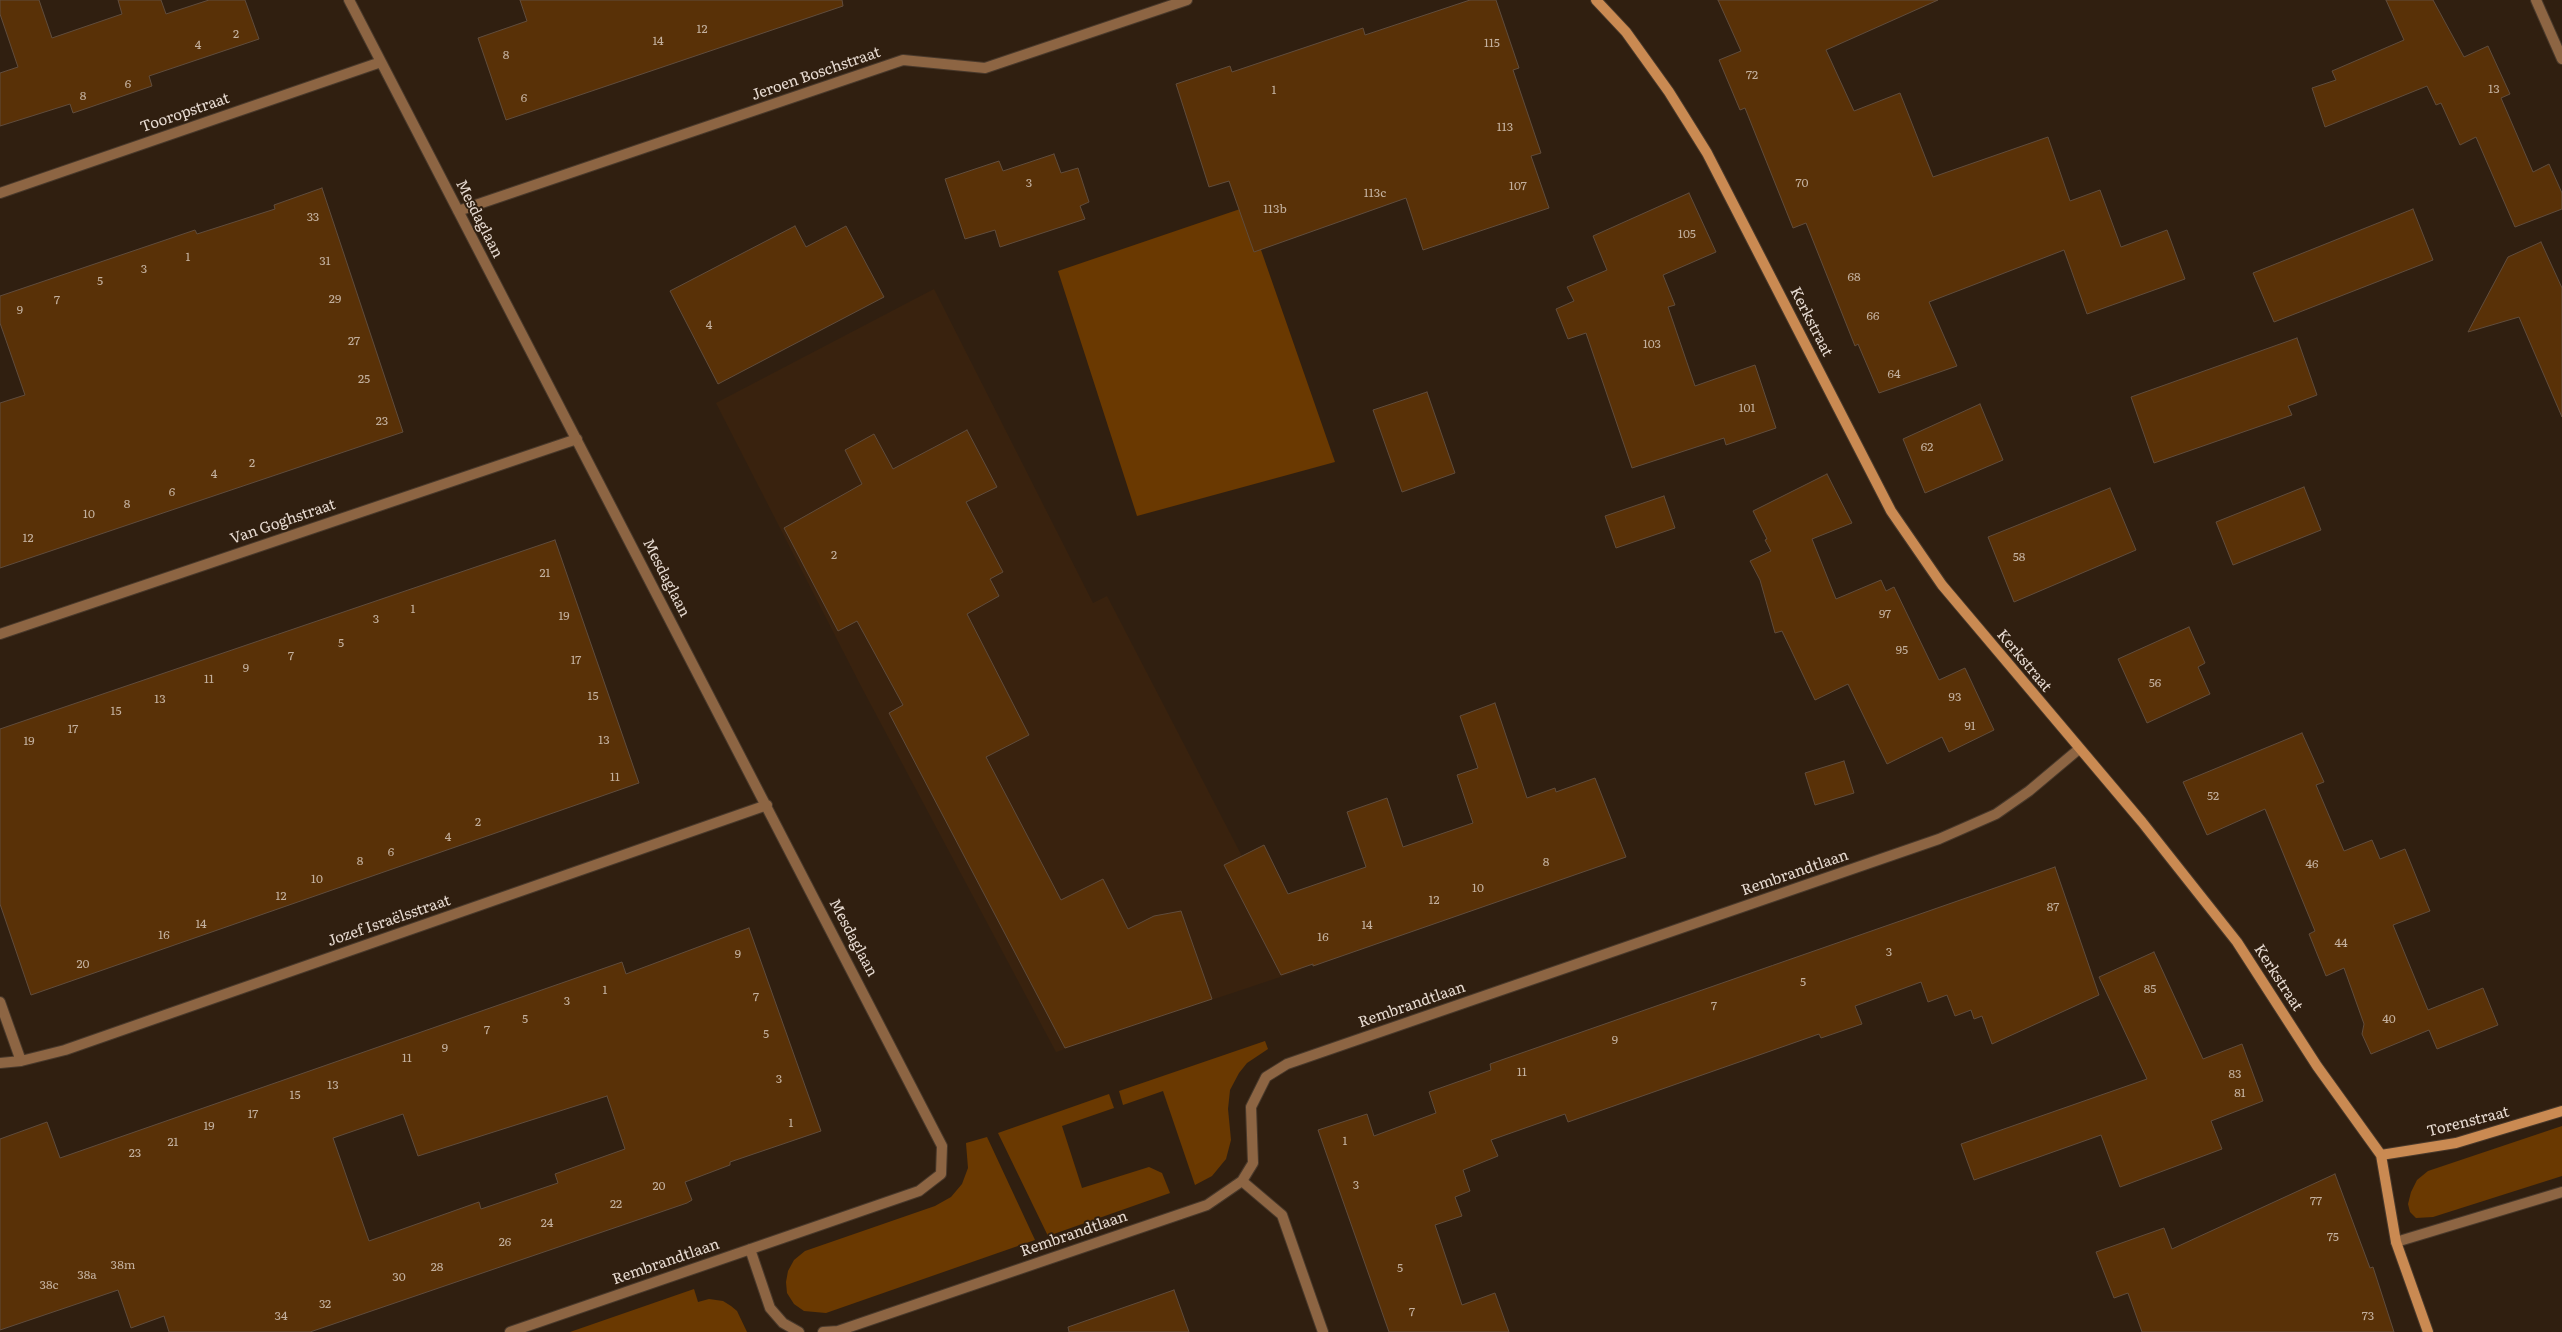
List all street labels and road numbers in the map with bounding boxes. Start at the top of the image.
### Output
street label: Jeroen Boschstraat [749,43,883,105]
street label: Tooropstraat [138,89,232,137]
street label: Mesdaglaan [452,177,506,261]
street label: Kerkstraat [1786,284,1836,360]
street label: Van Goghstraat [228,496,338,548]
street label: Mesdaglaan [639,536,693,620]
street label: Kerkstraat [1993,626,2055,696]
street label: Rembrandtlaan [1739,846,1851,900]
street label: Jozef Israëlsstraat [325,891,453,951]
street label: Mesdaglaan [825,896,881,980]
street label: Kerkstraat [2250,941,2306,1015]
street label: Rembrandtlaan [1356,978,1468,1032]
street label: Torenstraat [2425,1103,2511,1141]
street label: Rembrandtlaan [1018,1207,1130,1261]
street label: Rembrandtlaan [610,1235,722,1289]

